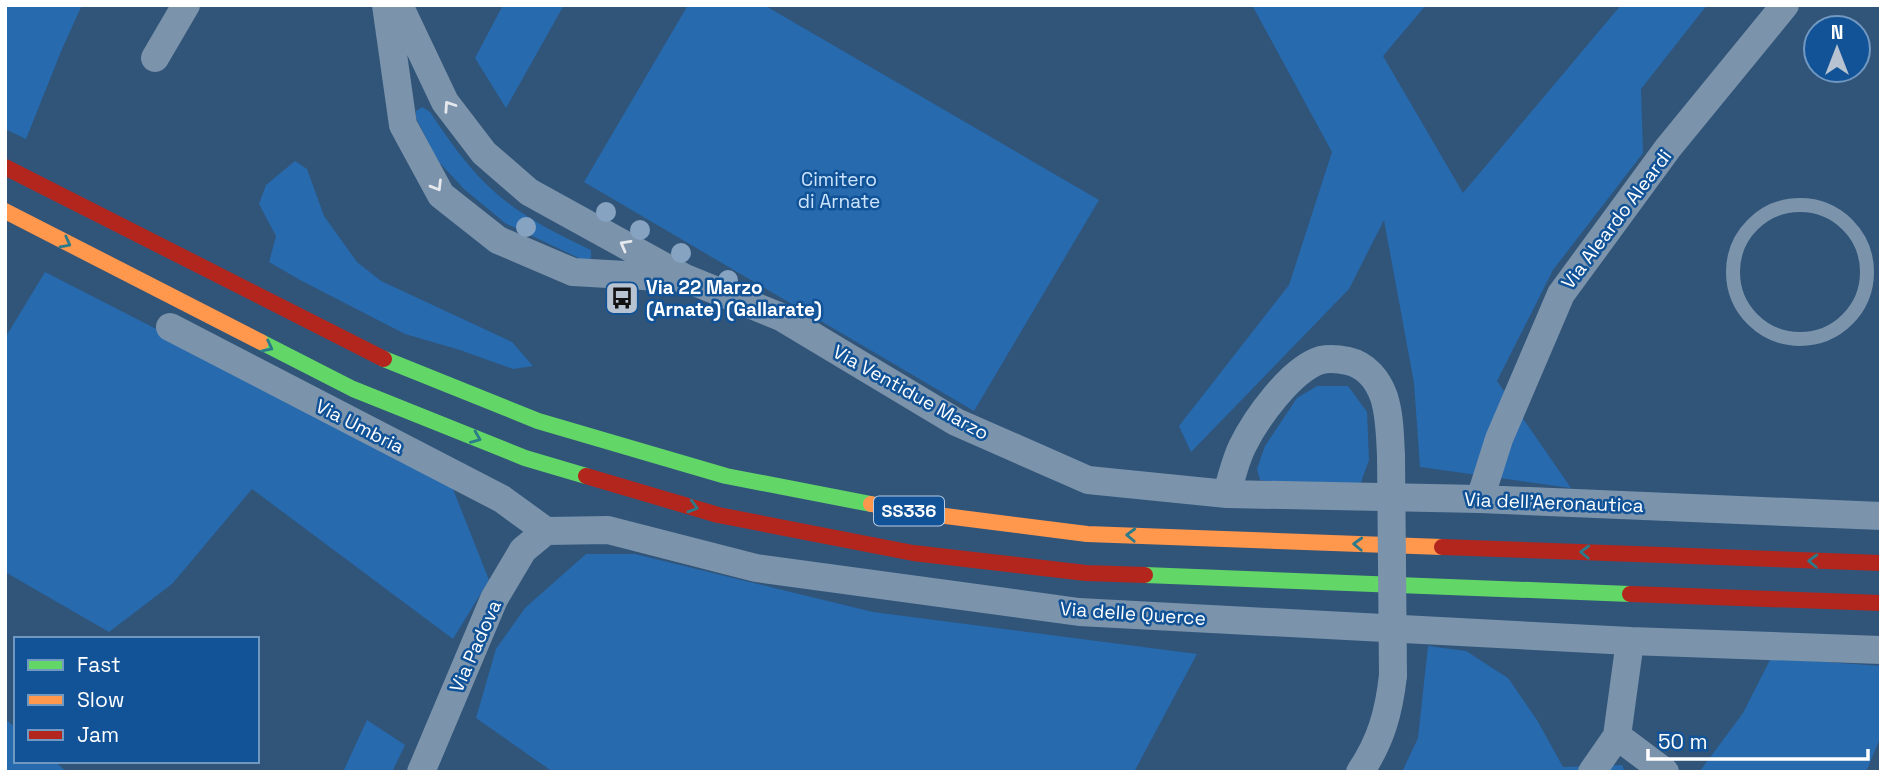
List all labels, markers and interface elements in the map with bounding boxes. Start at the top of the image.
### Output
north arrow [1802,14,1872,84]
text: N [1831,20,1843,45]
one-way arrow [445,101,457,114]
street label: Via Aleardo Aleardi [1556,144,1677,294]
park label: Cimitero di Arnate [798,167,880,214]
one-way arrow [429,178,442,191]
one-way arrow [59,235,71,248]
one-way arrow [620,240,632,253]
place label: Via 22 Marzo (Arnate) (Gallarate) [646,275,822,322]
bus stop icon: Via 22 Marzo (Arnate) (Gallarate) [603,279,641,317]
one-way arrow [261,338,273,352]
street label: Via Ventidue Marzo [828,339,993,446]
street label: Via Umbria [311,393,408,459]
one-way arrow [470,430,482,444]
street label: Via dell'Aeronautica [1464,487,1644,518]
road number: SS336 [874,496,944,526]
one-way arrow [687,499,699,514]
one-way arrow [1125,528,1136,543]
one-way arrow [1352,536,1363,551]
one-way arrow [1579,545,1590,560]
one-way arrow [1807,553,1818,568]
street label: Via Padova [444,596,507,696]
street label: Via delle Querce [1059,596,1207,631]
legend [14,637,259,763]
text: Fast [77,651,121,678]
text: Slow [77,686,125,713]
scale bar [1648,718,1868,762]
text: Jam [77,721,119,748]
text: 50 m [1658,728,1708,755]

